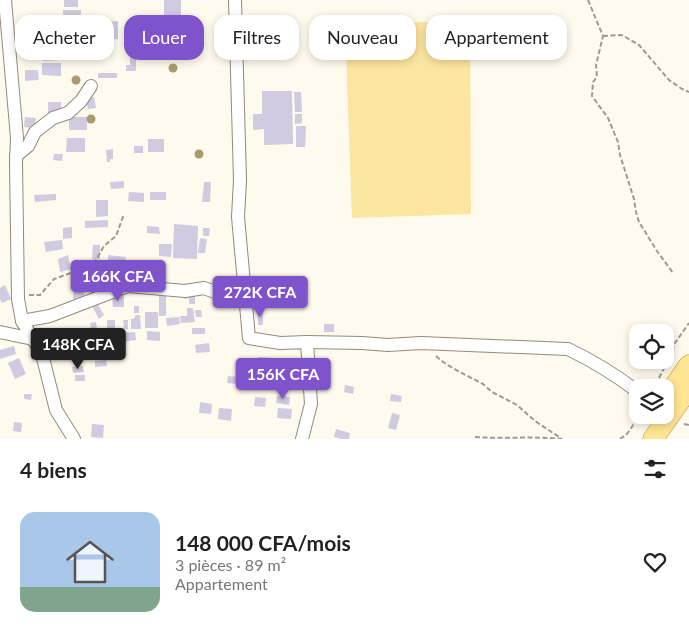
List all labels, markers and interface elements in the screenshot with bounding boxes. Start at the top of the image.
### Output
chip: Acheter [15,15,114,60]
chip: Louer [124,15,204,60]
chip: Filtres [214,15,299,60]
chip: Nouveau [309,15,416,60]
chip: Appartement [426,15,567,60]
pin: 166K CFA [66,260,170,302]
text: 166K CFA [82,266,154,285]
pin: 272K CFA [208,276,312,318]
text: 272K CFA [224,282,296,301]
map controls [629,324,674,424]
button: locate [629,324,674,369]
pin: 148K CFA [26,328,130,370]
text: 148K CFA [42,334,114,353]
pin: 156K CFA [231,358,335,400]
text: 156K CFA [247,364,319,383]
button: layers [629,379,674,424]
icon: filters [641,455,669,483]
text: 4 biens [20,457,87,482]
text: 148 000 CFA/mois [175,530,351,555]
icon: home [60,532,120,592]
icon: heart [641,548,669,576]
text: 3 pièces · 89 m² [175,555,286,574]
text: Appartement [175,574,268,593]

